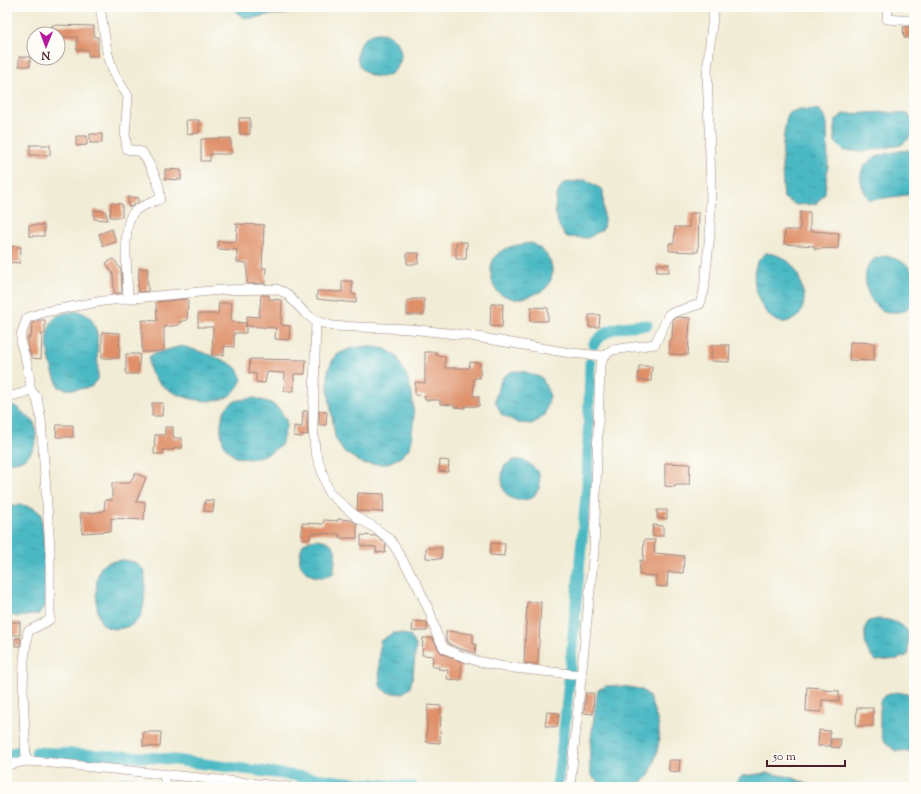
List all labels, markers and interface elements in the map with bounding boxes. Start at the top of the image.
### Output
north arrow [26,26,66,66]
text: N [41,47,51,63]
scale bar [767,742,845,768]
text: 50 m [772,748,796,766]

